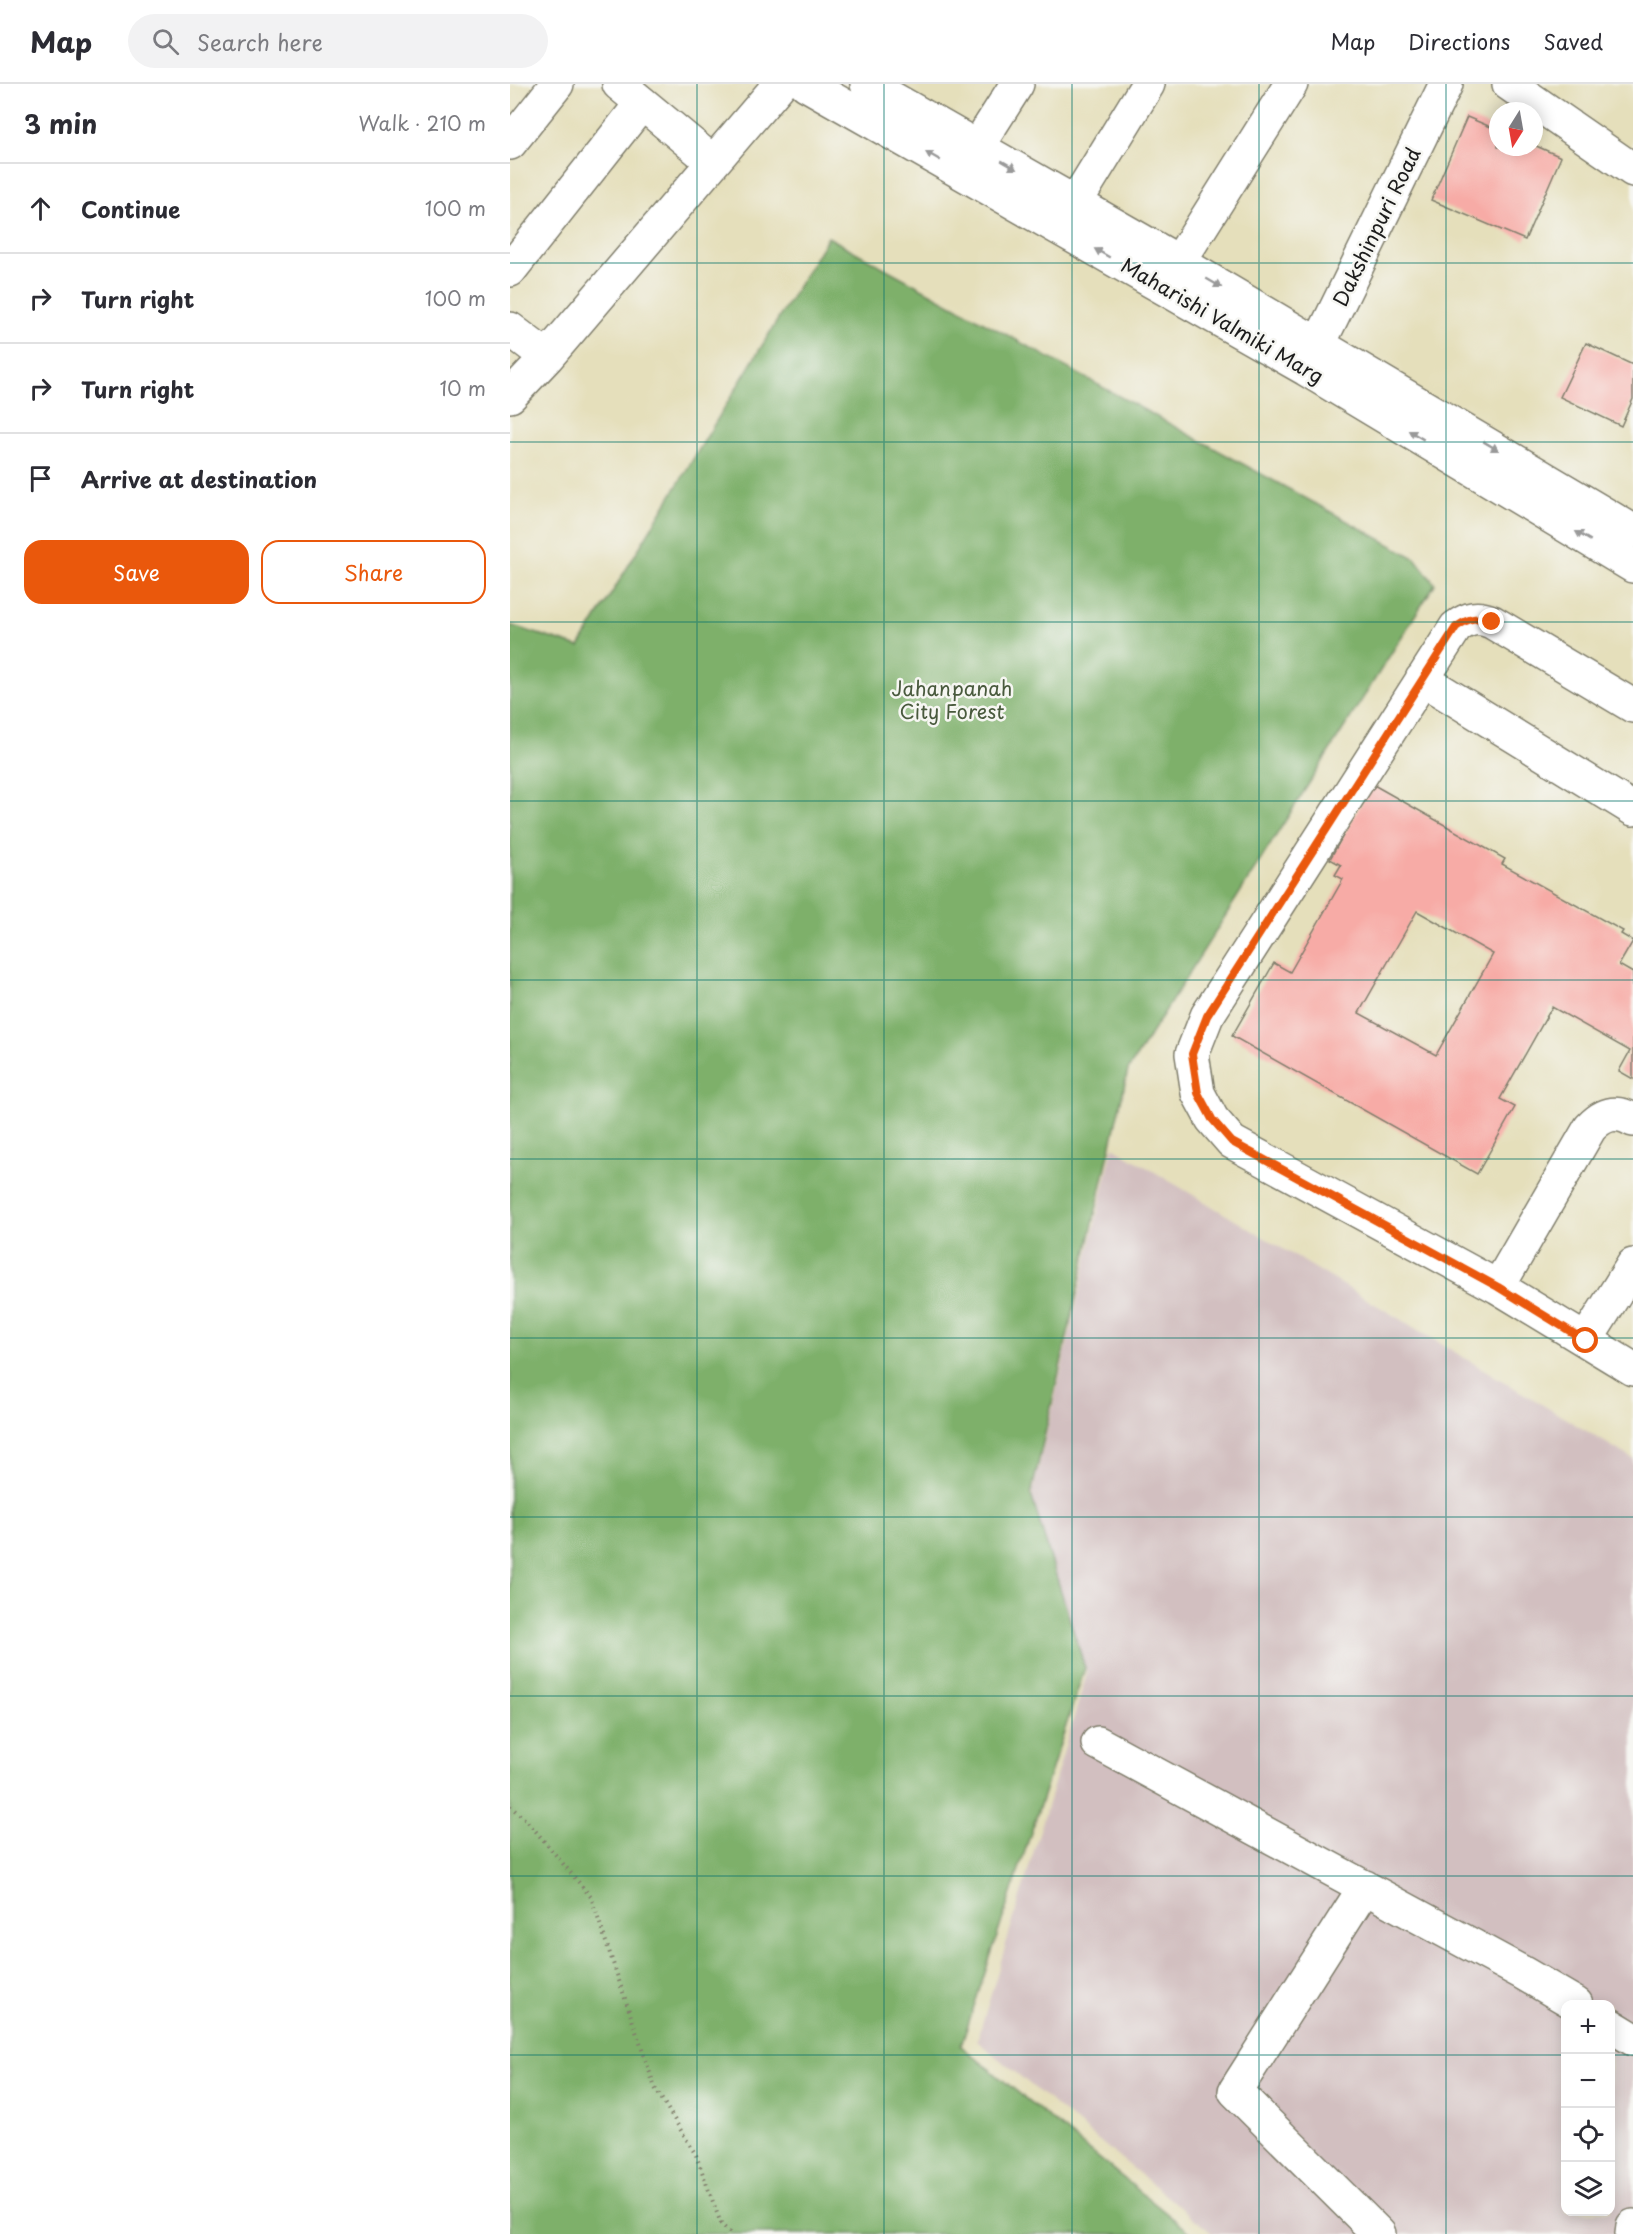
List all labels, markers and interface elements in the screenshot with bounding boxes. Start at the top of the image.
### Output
search box [128,14,548,68]
text: Map [30,20,92,63]
icon: search [149,25,182,58]
text: Search here [197,25,323,58]
text: Map [1330,25,1375,57]
text: Directions [1408,25,1510,57]
text: Saved [1543,25,1603,57]
north arrow [1489,102,1543,156]
text: 3 min [24,104,97,143]
text: Walk · 210 m [359,108,486,138]
street label: Dakshinpuri Road [1325,142,1428,311]
one-way arrow [924,151,941,161]
one-way arrow [1001,160,1018,170]
icon: ahead [24,192,57,225]
text: Continue [81,192,180,225]
text: 100 m [425,193,486,223]
one-way arrow [1094,247,1110,258]
street label: Maharishi Valmiki Marg [1116,250,1329,390]
one-way arrow [1206,277,1223,287]
icon: right [24,282,57,315]
text: Turn right [81,282,194,315]
text: 100 m [425,283,486,313]
icon: right [24,372,57,405]
text: Turn right [81,372,194,405]
text: 10 m [439,373,486,403]
one-way arrow [1407,430,1424,440]
one-way arrow [1483,441,1499,452]
icon: arrive [24,462,57,495]
text: Arrive at destination [81,462,317,495]
one-way arrow [1575,530,1591,541]
button: Save [24,540,249,604]
button: Share [261,540,486,604]
route end [1478,608,1504,634]
park label: Jahanpanah City Forest [891,673,1013,726]
route start [1572,1327,1598,1353]
map controls [1561,2000,1615,2216]
button: + [1561,2000,1615,2054]
button: − [1561,2054,1615,2108]
button: locate [1561,2108,1615,2162]
button: layers [1561,2162,1615,2216]

